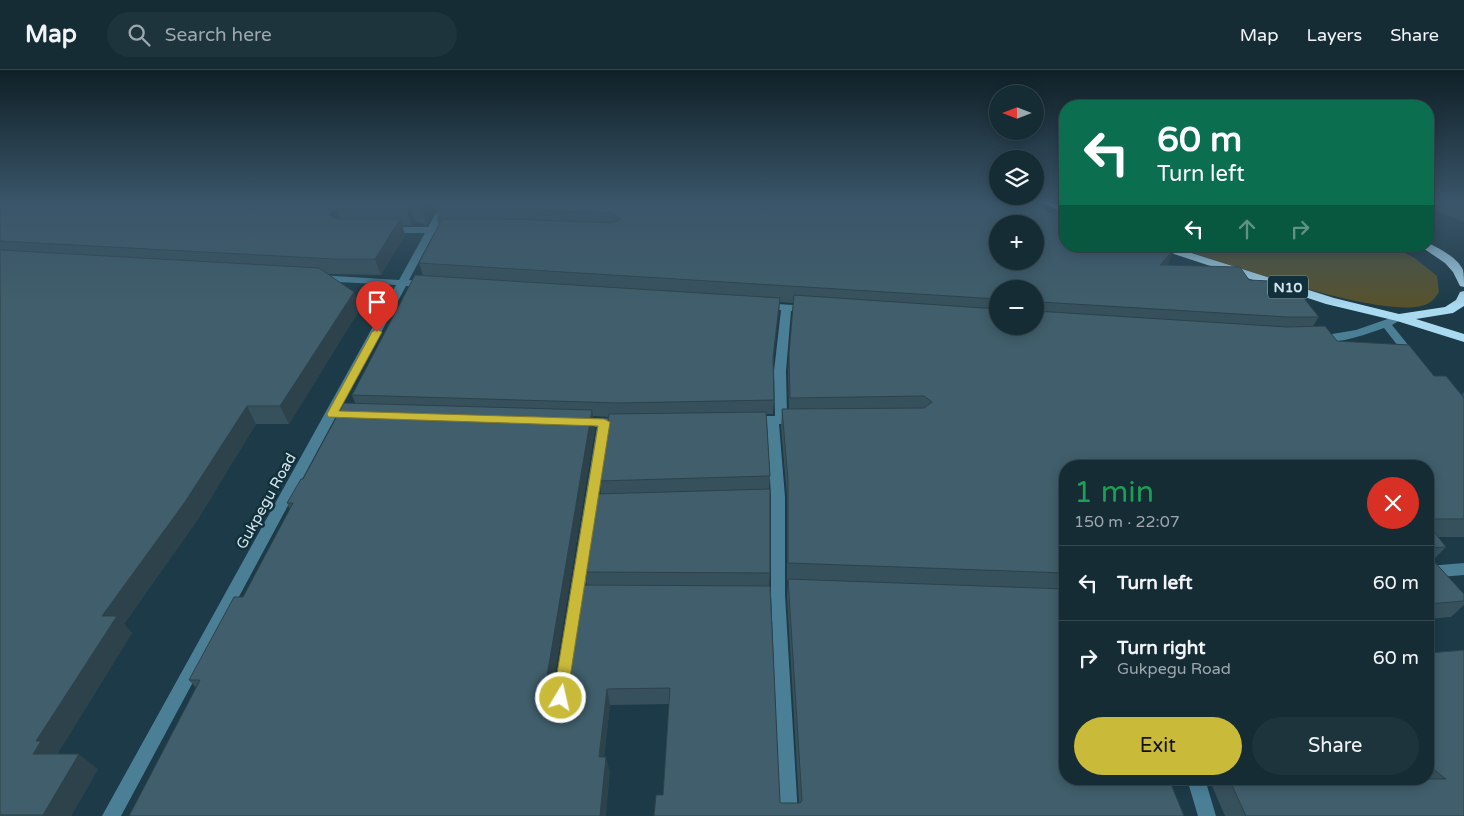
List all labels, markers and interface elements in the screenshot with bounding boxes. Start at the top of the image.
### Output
search box [107,12,457,57]
text: Map [25,20,77,49]
icon: search [125,21,153,49]
text: Search here [165,24,272,46]
text: Map [1240,24,1279,46]
text: Layers [1307,24,1362,46]
text: Share [1390,24,1439,46]
north arrow [989,85,1044,140]
map controls [989,85,1044,335]
text: 60 m [1157,119,1242,161]
icon: left [1074,120,1139,185]
button: layers [989,150,1044,205]
text: Turn left [1157,161,1245,187]
button: + [989,215,1044,270]
icon: left [1180,215,1208,243]
icon: ahead [1233,215,1261,243]
icon: right [1286,215,1314,243]
road number: N10 [1268,276,1308,298]
button: − [989,280,1044,335]
pin [356,281,398,332]
icon: arrive [363,288,391,316]
street label: Gukpegu Road [232,450,300,552]
text: 1 min [1074,474,1154,511]
button: close [1367,477,1419,529]
text: 150 m · 22:07 [1074,512,1180,532]
icon: left [1074,569,1102,597]
text: Turn left [1117,572,1193,594]
text: 60 m [1373,572,1419,594]
text: Turn right [1117,637,1205,659]
icon: right [1074,644,1102,672]
text: 60 m [1373,647,1419,669]
text: Gukpegu Road [1117,659,1231,679]
position arrow [534,671,586,723]
button: Exit [1074,717,1242,775]
button: Share [1252,717,1419,775]

